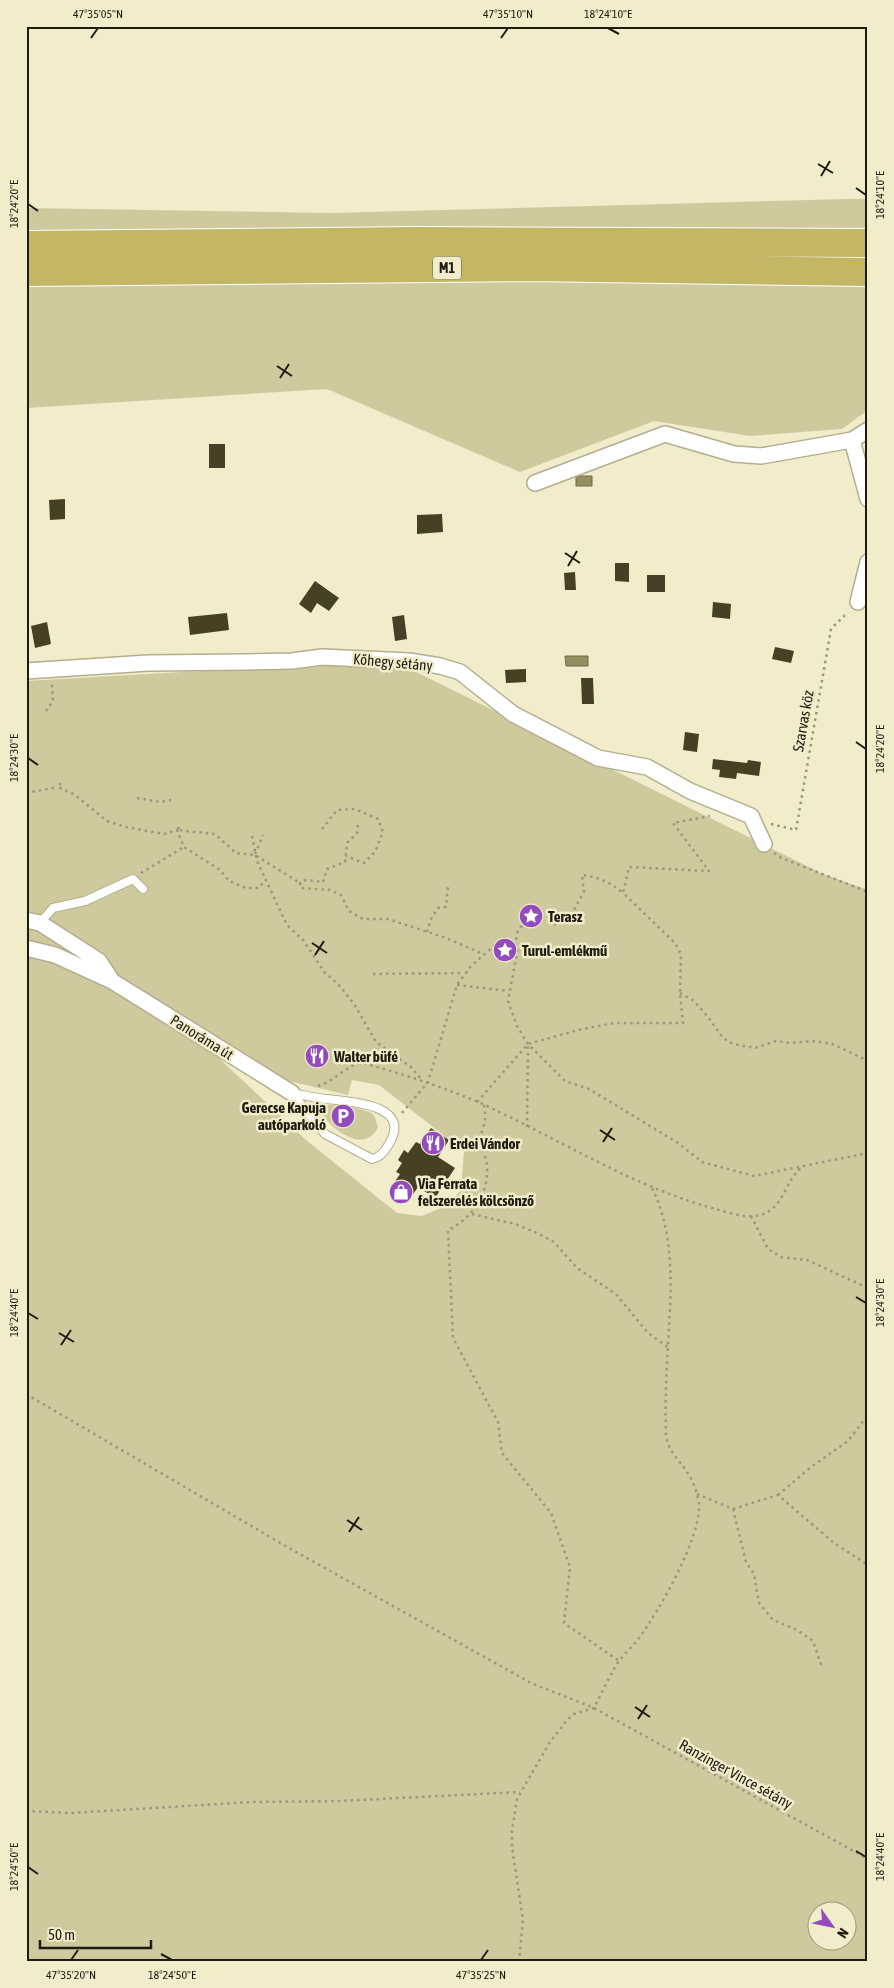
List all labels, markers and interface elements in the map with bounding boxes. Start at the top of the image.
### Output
text: 47°35'05"N [73,7,123,21]
text: 47°35'10"N [483,7,533,21]
text: 18°24'10"E [584,7,632,21]
text: 18°24'10"E [873,171,887,219]
text: 18°24'20"E [7,180,21,228]
road number: M1 [433,256,461,280]
street label: Kőhegy sétány [353,650,433,674]
street label: Szarvas köz [789,688,817,753]
text: 18°24'20"E [873,725,887,773]
text: 18°24'30"E [7,734,21,782]
place icon: Terasz [518,903,544,929]
place label: Terasz [548,908,583,925]
place icon: Turul-emlékmű [492,937,518,963]
place label: Turul-emlékmű [522,942,607,959]
street label: Panoráma út [167,1011,237,1063]
restaurant icon: Walter büfé [304,1043,330,1069]
place label: Walter büfé [333,1048,398,1065]
place label: Gerecse Kapuja autóparkoló [242,1099,326,1133]
parking icon: Gerecse Kapuja autóparkoló [330,1103,356,1129]
restaurant icon: Erdei Vándor [420,1130,446,1156]
place label: Erdei Vándor [450,1135,521,1152]
place label: Via Ferrata felszerelés kölcsönző [417,1175,534,1209]
shop icon: Via Ferrata felszerelés kölcsönző [388,1179,414,1205]
text: 18°24'30"E [873,1279,887,1327]
text: 18°24'40"E [7,1289,21,1337]
street label: Ranzinger Vince sétány [676,1736,796,1812]
text: 18°24'40"E [873,1833,887,1881]
text: 18°24'50"E [7,1843,21,1891]
north arrow [806,1900,856,1950]
scale bar [40,1918,151,1950]
text: N [834,1925,852,1941]
text: 50 m [48,1926,75,1943]
text: 47°35'20"N [46,1968,96,1982]
text: 18°24'50"E [148,1968,196,1982]
text: 47°35'25"N [456,1968,506,1982]

